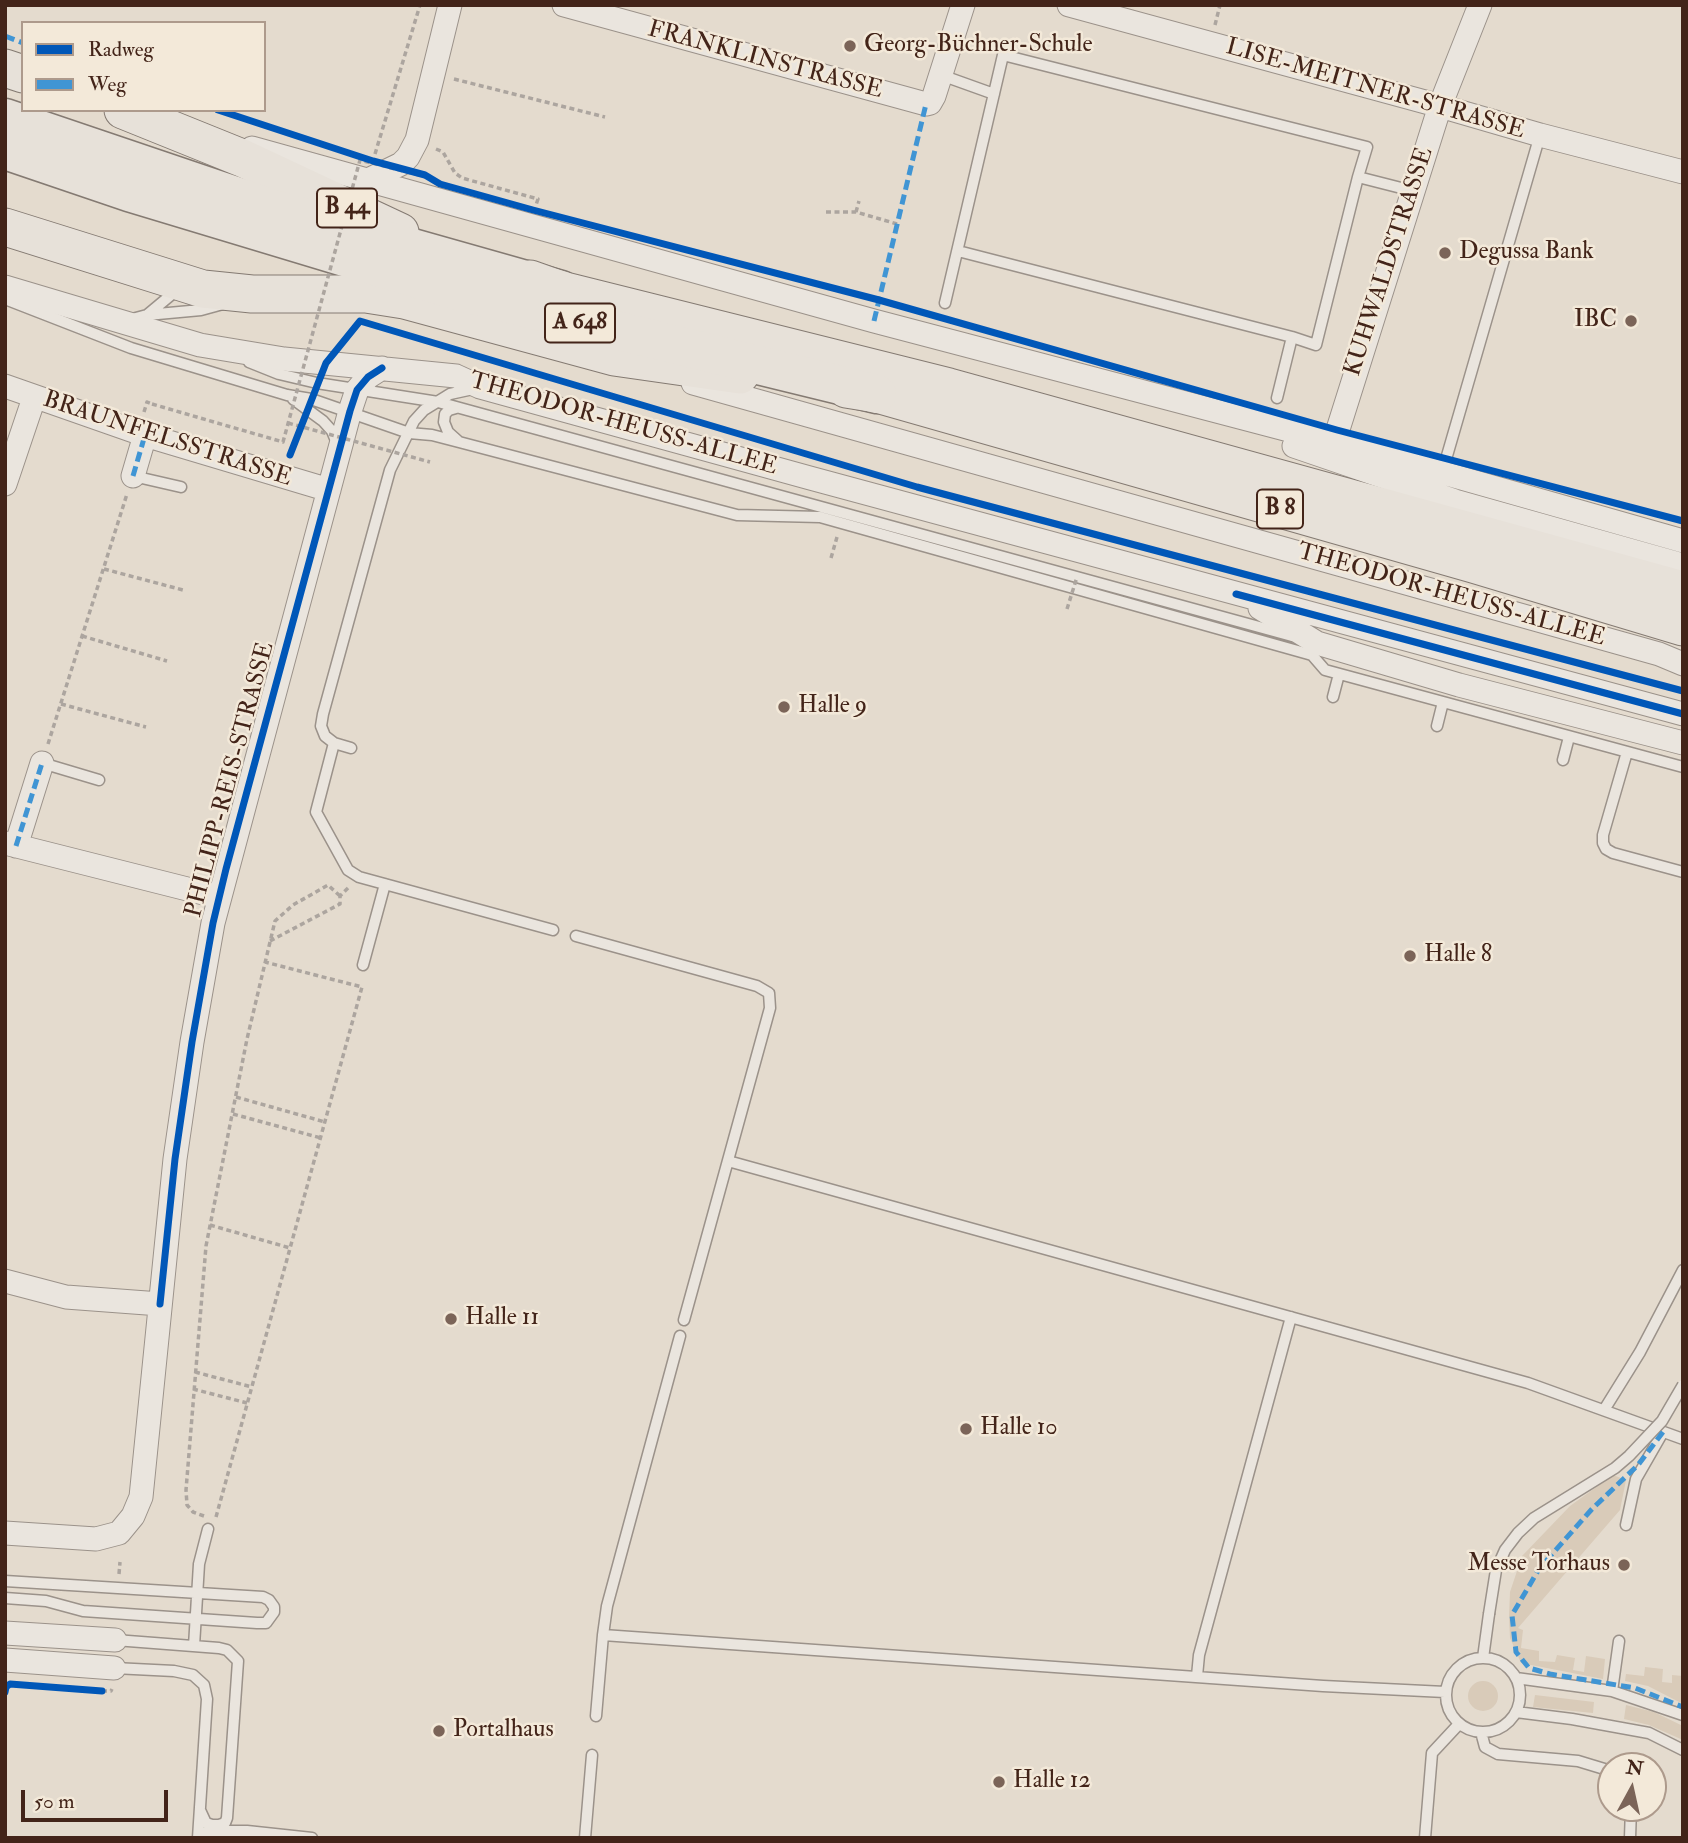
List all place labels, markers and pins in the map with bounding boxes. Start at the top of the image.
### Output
place label: Georg-Büchner-Schule [864,32,1092,60]
marker: Georg-Büchner-Schule [842,38,858,54]
place label: Degussa Bank [1459,239,1594,267]
marker: Degussa Bank [1437,245,1453,261]
place label: IBC [1574,307,1617,335]
marker: IBC [1623,313,1639,329]
place label: Halle 9 [798,693,867,721]
marker: Halle 9 [776,699,792,715]
place label: Halle 8 [1424,942,1492,970]
marker: Halle 8 [1402,948,1418,964]
place label: Halle 11 [465,1305,539,1333]
marker: Halle 11 [443,1311,459,1327]
place label: Halle 10 [980,1415,1058,1443]
marker: Halle 10 [958,1421,974,1437]
place label: Messe Torhaus [1467,1551,1610,1579]
marker: Messe Torhaus [1616,1557,1632,1573]
place label: Portalhaus [453,1717,554,1745]
marker: Portalhaus [431,1723,447,1739]
place label: Halle 12 [1013,1768,1091,1796]
marker: Halle 12 [991,1774,1007,1790]

